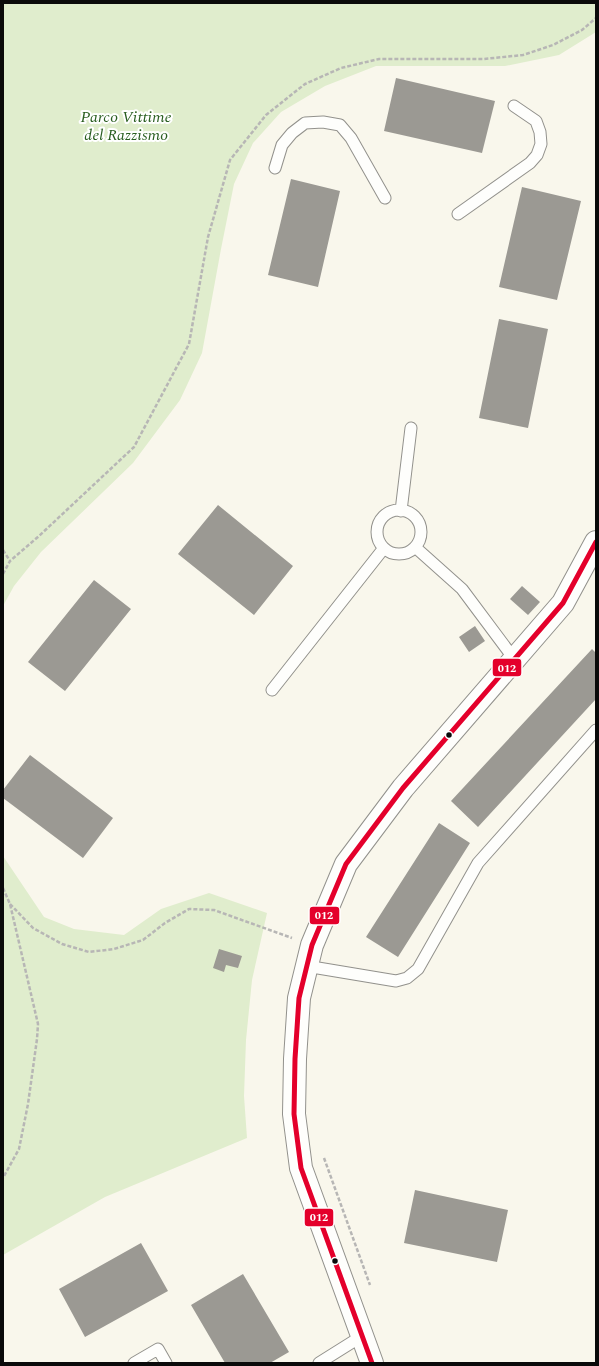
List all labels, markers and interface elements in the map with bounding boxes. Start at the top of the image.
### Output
park label: Parco Vittime del Razzismo [81,105,172,147]
line badge: 012 [492,658,522,677]
text: 012 [498,660,516,677]
unlabelled marker [444,730,454,740]
line badge: 012 [309,906,340,925]
text: 012 [315,907,333,924]
line badge: 012 [304,1208,334,1227]
text: 012 [310,1209,328,1226]
unlabelled marker [330,1256,340,1266]

